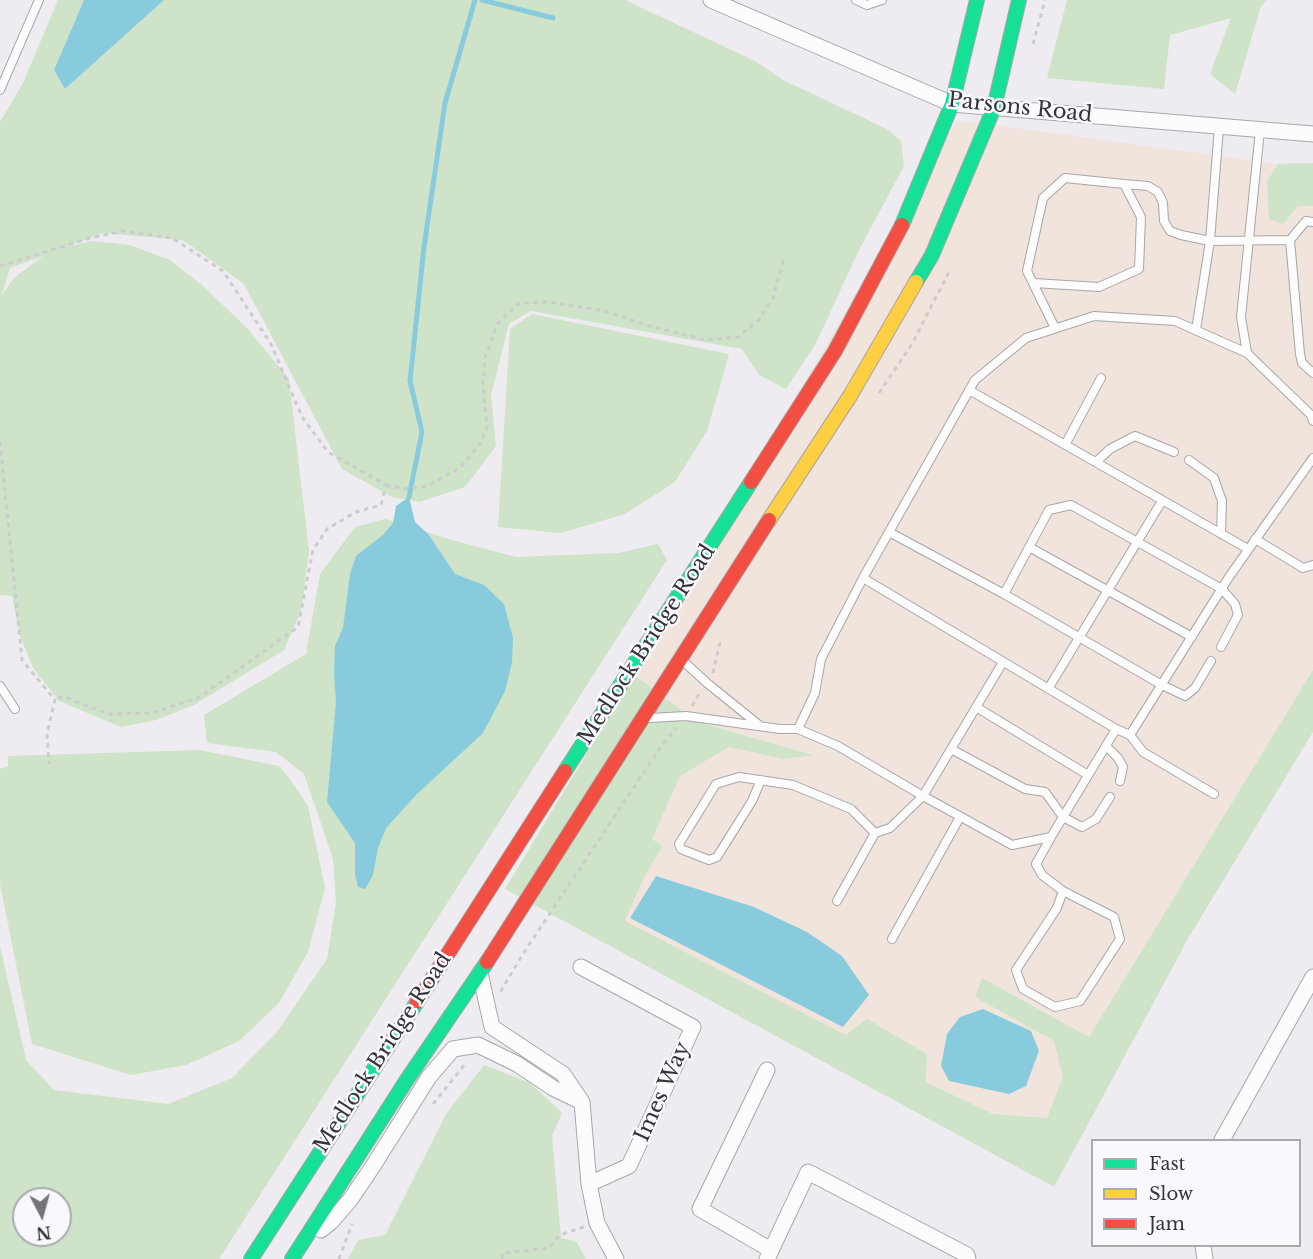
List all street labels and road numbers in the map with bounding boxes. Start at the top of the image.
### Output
street label: Parsons Road [947,88,1093,128]
street label: Medlock Bridge Road [573,540,721,750]
street label: Medlock Bridge Road [309,948,457,1158]
street label: Imes Way [630,1038,696,1146]

